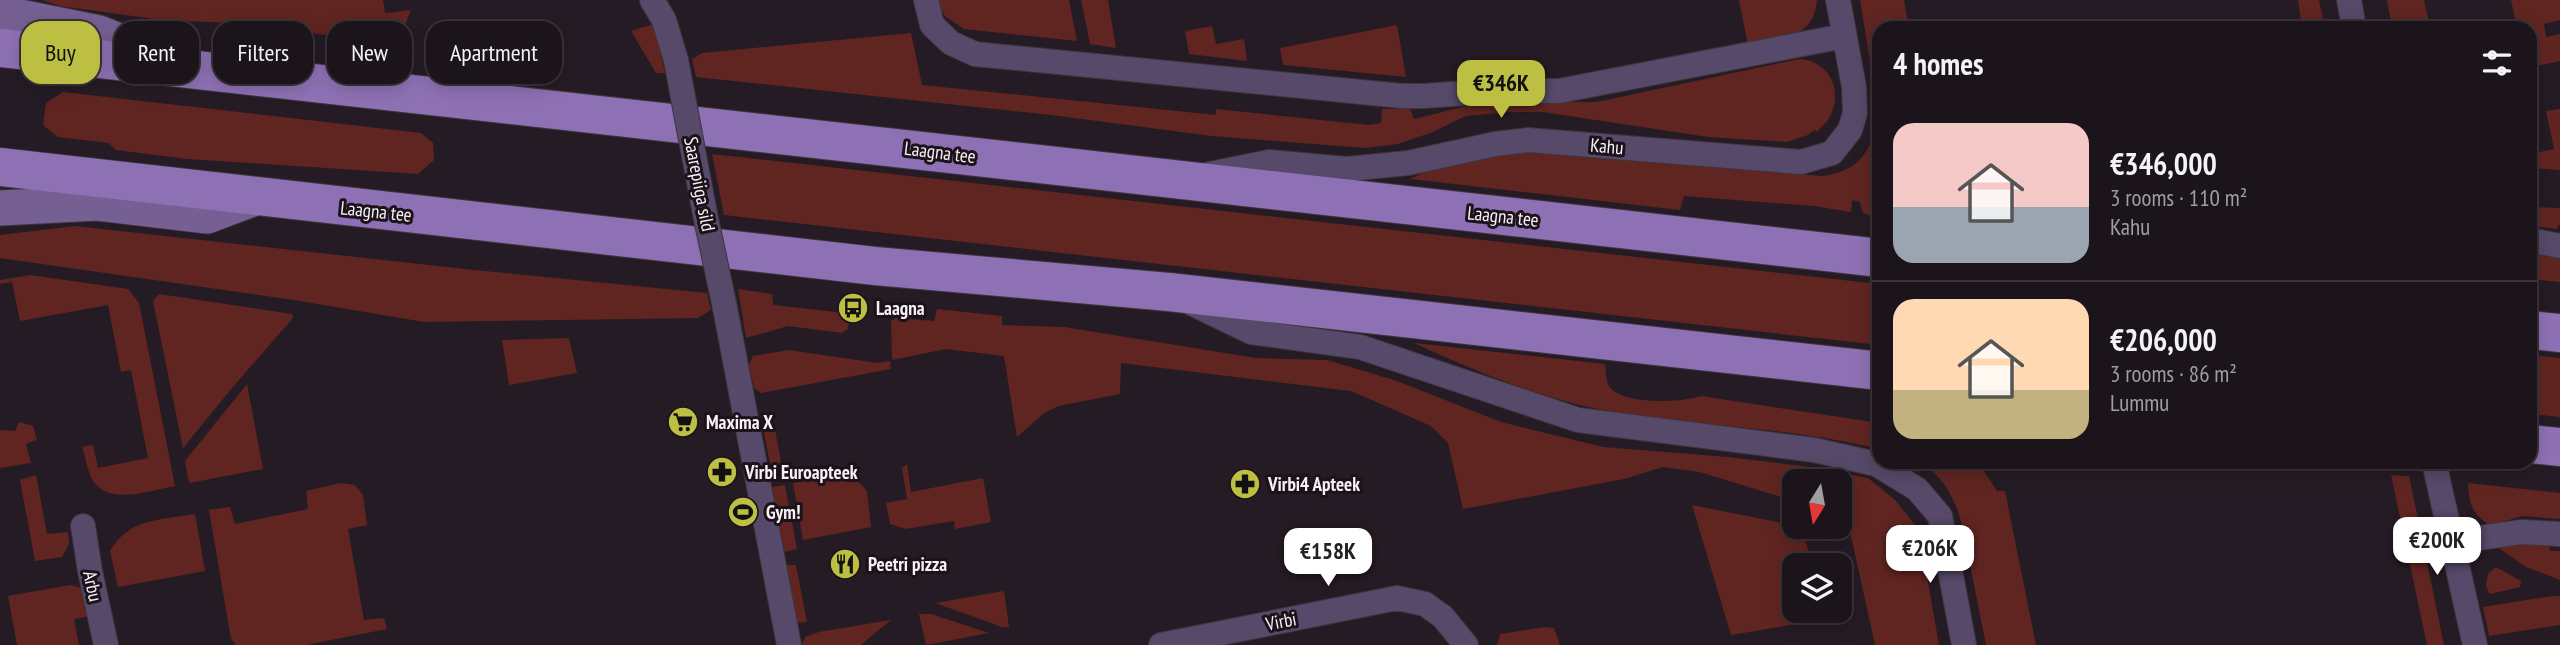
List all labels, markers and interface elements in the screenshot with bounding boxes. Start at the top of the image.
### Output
chip: Buy [21,21,100,84]
chip: Rent [114,21,199,84]
chip: Filters [213,21,313,84]
chip: New [327,21,412,84]
chip: Apartment [426,21,562,84]
text: 4 homes [1893,44,1984,83]
icon: filters [2478,44,2516,82]
pin: €346K [1452,60,1550,120]
text: €346K [1473,68,1529,97]
street label: Kahu [1589,133,1625,159]
street label: Saarepiiga sild [679,135,721,233]
street label: Laagna tee [903,136,977,168]
text: €346,000 [2110,144,2217,183]
icon: home [1949,151,2033,235]
text: 3 rooms · 110 m² [2110,183,2247,212]
street label: Laagna tee [339,195,413,227]
street label: Laagna tee [1466,200,1540,232]
text: Kahu [2110,212,2150,241]
bus stop icon: Laagna [836,291,870,325]
place label: Laagna [876,296,925,320]
text: €206,000 [2110,320,2217,359]
icon: home [1949,327,2033,411]
text: 3 rooms · 86 m² [2110,359,2237,388]
text: Lummu [2110,388,2169,417]
supermarket icon: Maxima X [666,405,700,439]
place label: Maxima X [706,410,773,434]
pharmacy icon: Virbi Euroapteek [705,455,739,489]
place label: Virbi Euroapteek [744,460,858,484]
pharmacy icon: Virbi4 Apteek [1228,467,1262,501]
north arrow [1782,469,1852,539]
map controls [1782,469,1852,623]
place label: Virbi4 Apteek [1267,472,1360,496]
sports icon: Gym! [726,495,760,529]
place label: Gym! [766,500,801,524]
pin: €200K [2388,518,2486,577]
text: €200K [2409,525,2465,554]
pin: €206K [1881,526,1979,585]
pin: €158K [1279,528,1377,588]
text: €206K [1902,533,1958,562]
text: €158K [1300,536,1356,565]
restaurant icon: Peetri pizza [828,547,862,581]
place label: Peetri pizza [868,552,947,576]
button: layers [1782,553,1852,623]
street label: Arbu [78,568,108,604]
street label: Virbi [1263,606,1298,636]

